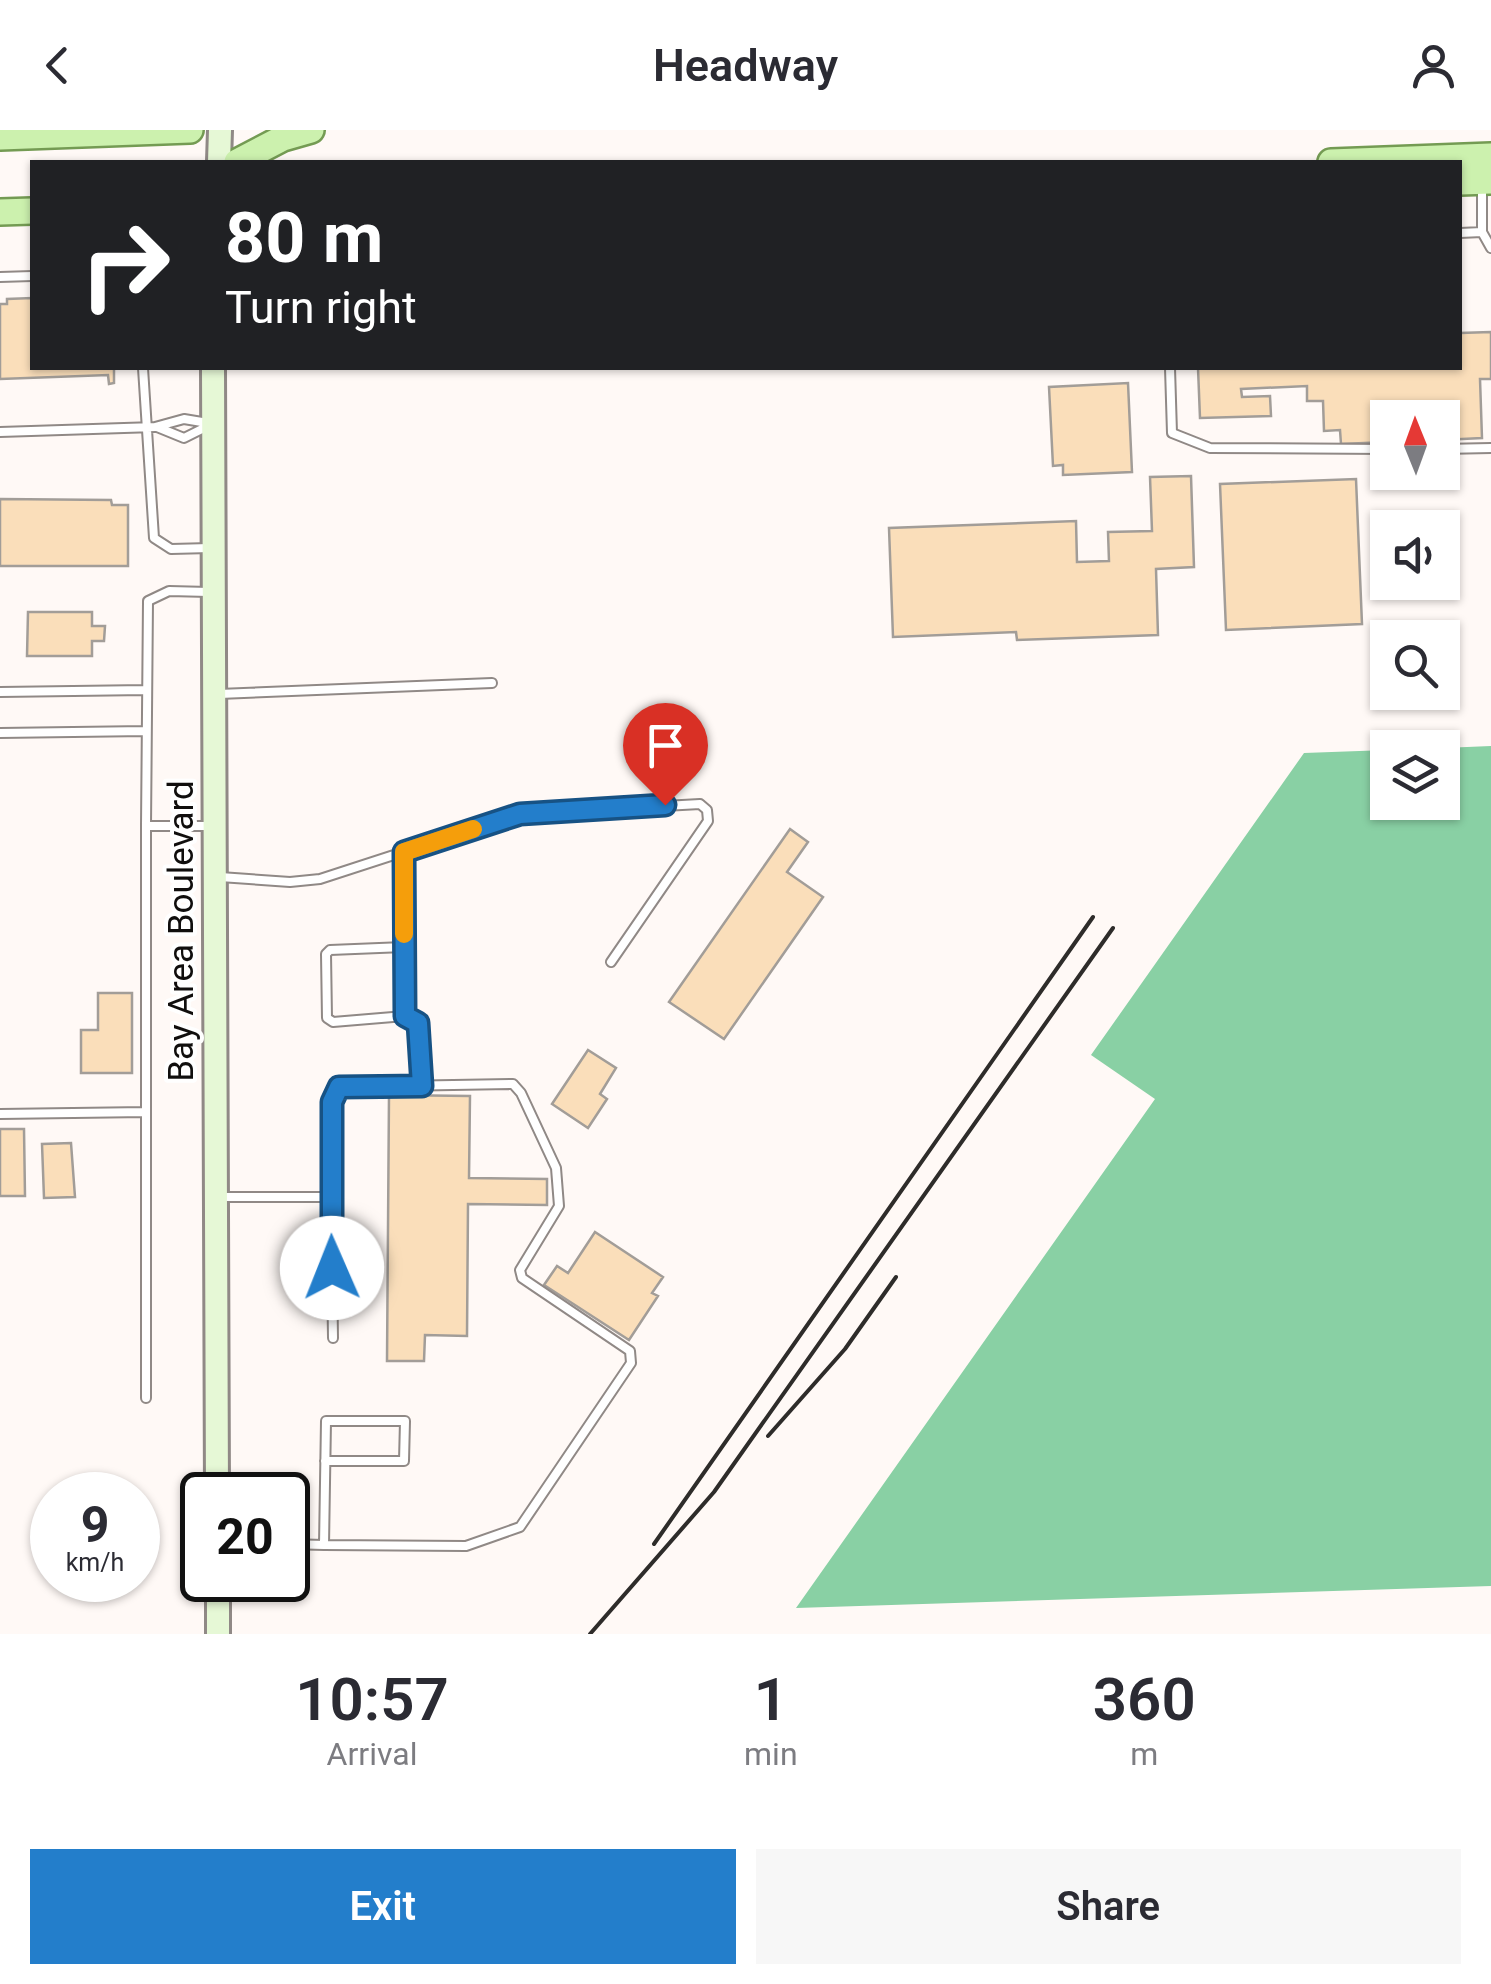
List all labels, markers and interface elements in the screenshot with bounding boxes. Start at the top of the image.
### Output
icon: back [30,38,85,93]
icon: person [1406,38,1461,93]
text: Headway [653,39,838,92]
text: 80 m [225,197,383,279]
icon: right [60,200,190,330]
text: Turn right [225,281,417,334]
north arrow [1370,400,1460,490]
map controls [1370,400,1460,820]
button: sound [1370,510,1460,600]
button: search [1370,620,1460,710]
pin [623,703,708,806]
icon: arrive [638,718,693,773]
button: layers [1370,730,1460,820]
street label: Bay Area Boulevard [161,780,202,1082]
position arrow [280,1216,384,1320]
speed limit sign: 20 [180,1472,310,1602]
text: 9 [81,1496,109,1554]
text: km/h [66,1548,124,1577]
text: 10:57 [295,1664,449,1735]
text: 1 [754,1664,788,1735]
text: 360 [1093,1664,1196,1735]
text: Arrival [327,1735,417,1773]
text: min [744,1735,798,1773]
text: m [1130,1735,1158,1773]
button: Exit [30,1849,736,1964]
button: Share [756,1849,1461,1964]

